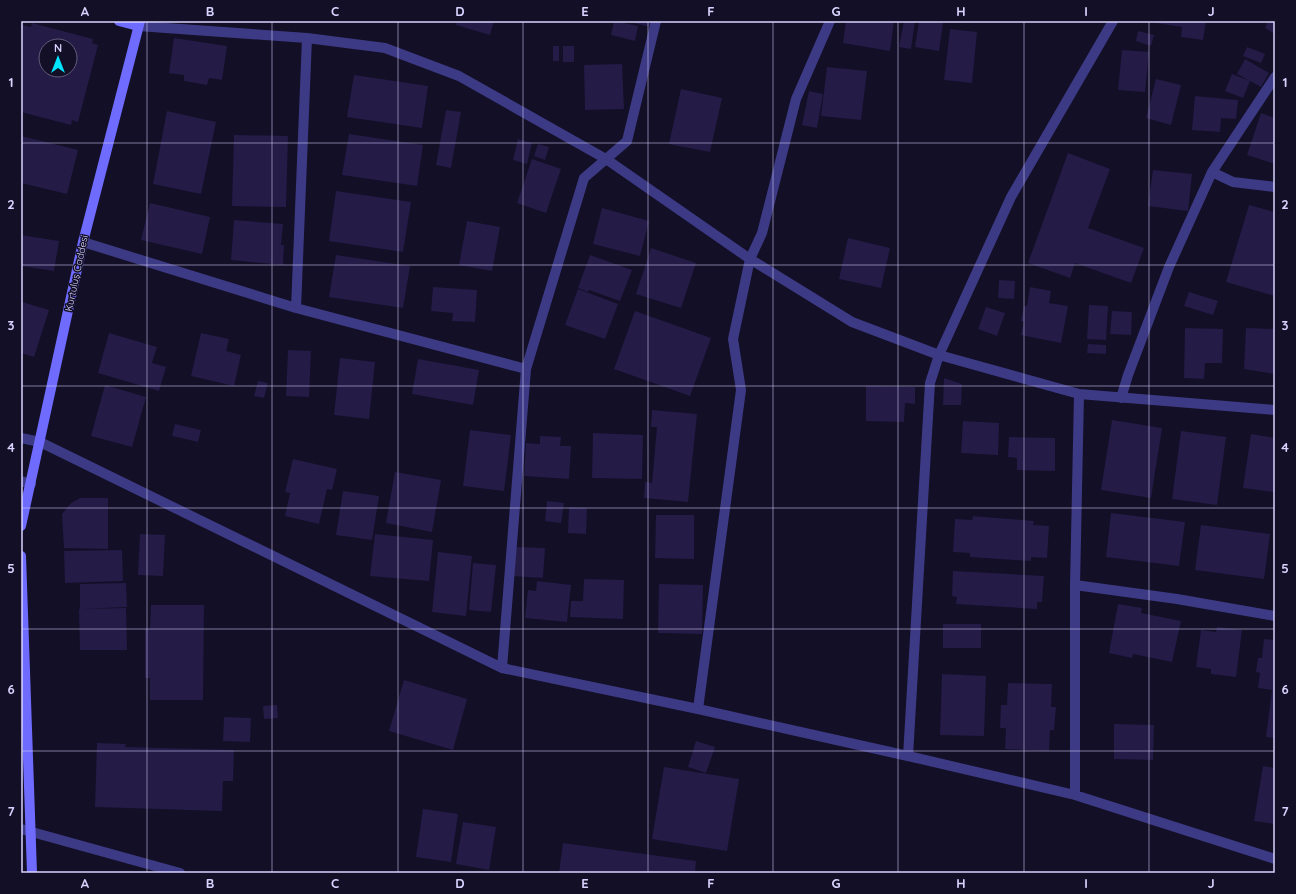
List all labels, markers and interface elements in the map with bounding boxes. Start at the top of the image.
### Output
text: A [81,3,90,19]
text: B [206,3,214,19]
text: C [331,3,339,19]
text: D [455,3,465,19]
text: E [581,3,589,19]
text: F [707,3,715,19]
text: G [831,3,841,19]
text: H [956,3,966,19]
text: I [1084,3,1088,19]
text: J [1207,3,1215,19]
north arrow [38,38,78,78]
text: N [54,41,62,55]
text: 1 [8,74,14,90]
text: 1 [1282,74,1288,90]
text: 2 [7,196,15,212]
text: 2 [1281,196,1289,212]
street label: Kurtuluş Caddesi [62,234,91,313]
text: 3 [8,317,15,333]
text: 3 [1282,317,1289,333]
text: 4 [7,439,15,455]
text: 4 [1281,439,1289,455]
text: 5 [7,560,15,576]
text: 5 [1281,560,1289,576]
text: 6 [7,681,15,697]
text: 6 [1281,681,1289,697]
text: 7 [7,803,15,819]
text: 7 [1281,803,1289,819]
text: A [81,875,90,891]
text: B [206,875,214,891]
text: C [331,875,339,891]
text: D [455,875,465,891]
text: E [581,875,589,891]
text: F [707,875,715,891]
text: G [831,875,841,891]
text: H [956,875,966,891]
text: I [1084,875,1088,891]
text: J [1207,875,1215,891]

